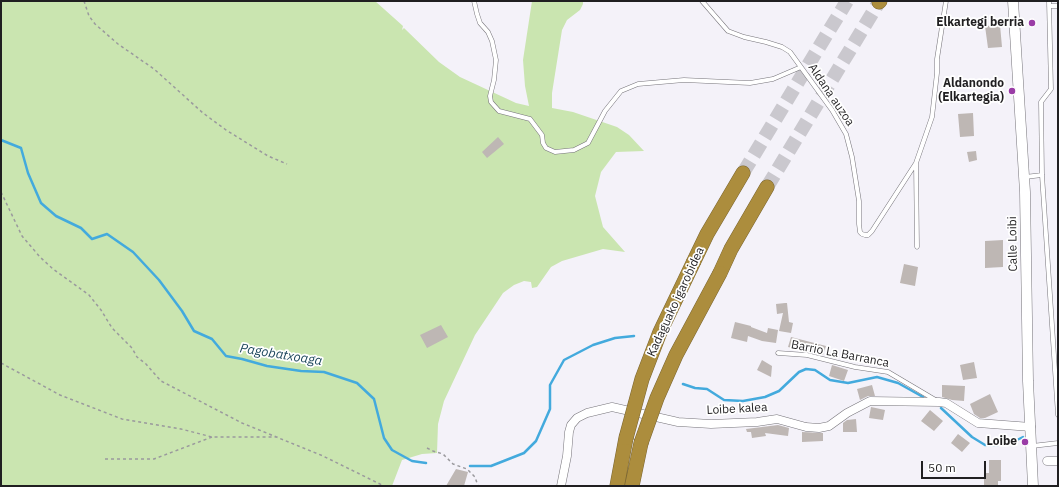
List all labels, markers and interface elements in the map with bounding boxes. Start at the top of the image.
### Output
place label: Elkartegi berria [936,16,1024,30]
marker: Elkartegi berria [1027,18,1037,28]
street label: Aldana auzoa [805,61,857,129]
place label: Aldanondo (Elkartegia) [938,77,1004,105]
marker: Aldanondo (Elkartegia) [1007,86,1017,96]
street label: Calle Loibi [1005,216,1021,272]
street label: Kadaguako igarobidea [644,245,708,359]
street label: Barrio La Barranca [790,337,890,371]
water label: Pagobatxoaga [239,341,323,369]
street label: Loibe kalea [706,400,768,418]
place label: Loibe [987,435,1017,449]
marker: Loibe [1020,437,1030,447]
scale bar [923,453,988,479]
text: 50 m [928,460,956,475]

